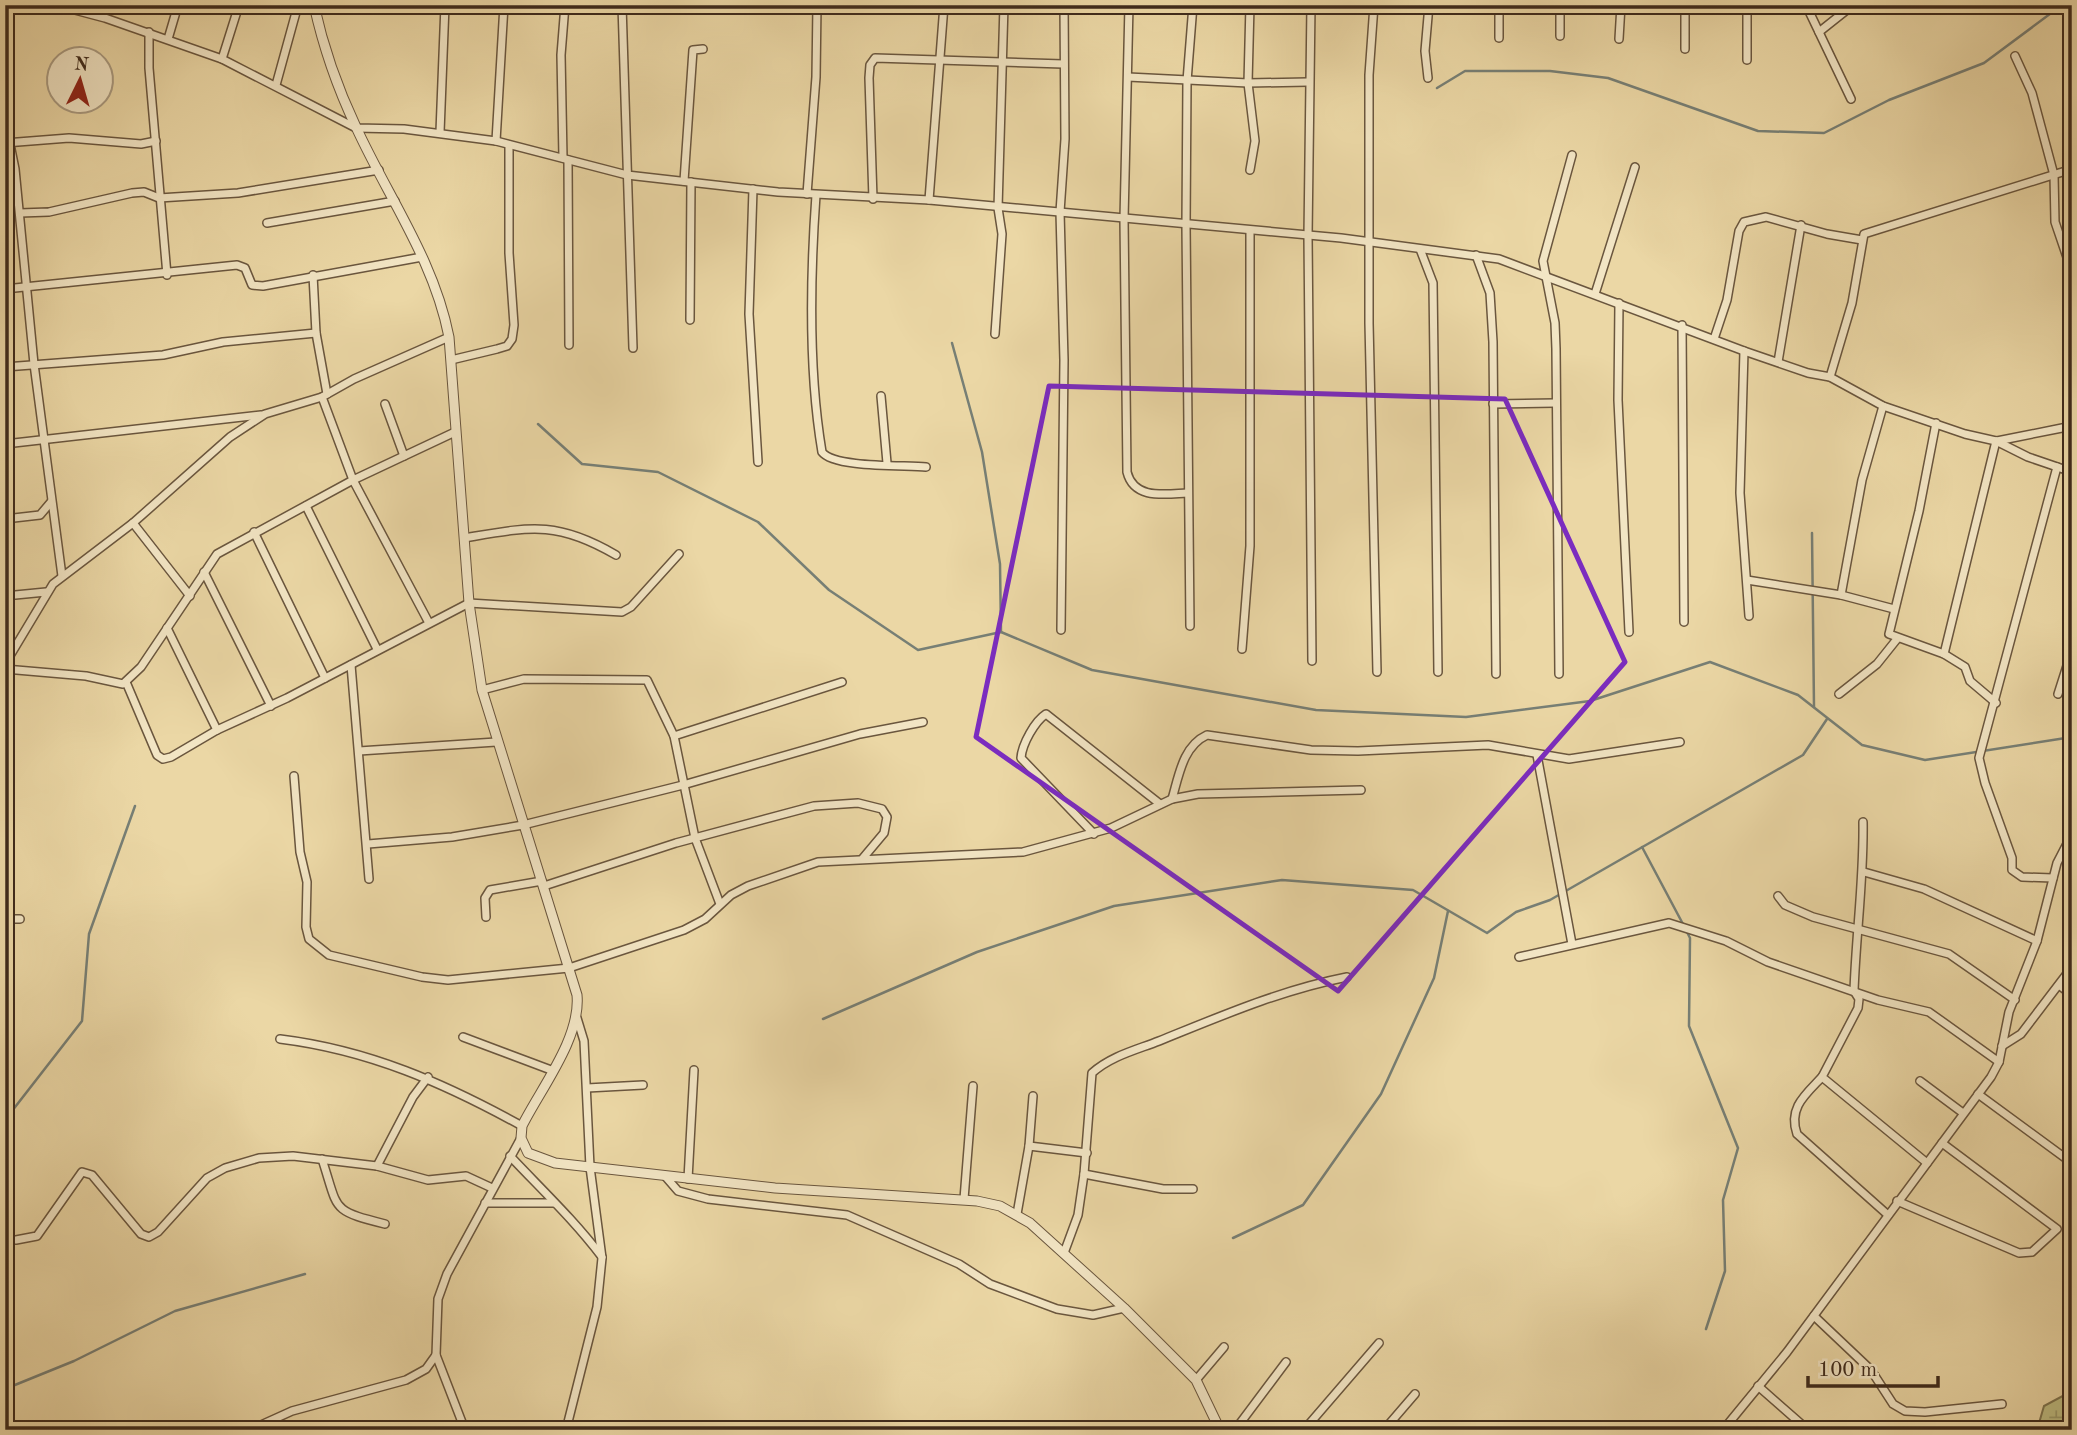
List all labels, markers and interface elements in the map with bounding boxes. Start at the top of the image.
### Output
north arrow [46,46,116,116]
text: N [73,55,90,76]
scale bar [1808,1344,1937,1388]
text: 100 m [1818,1360,1877,1381]

